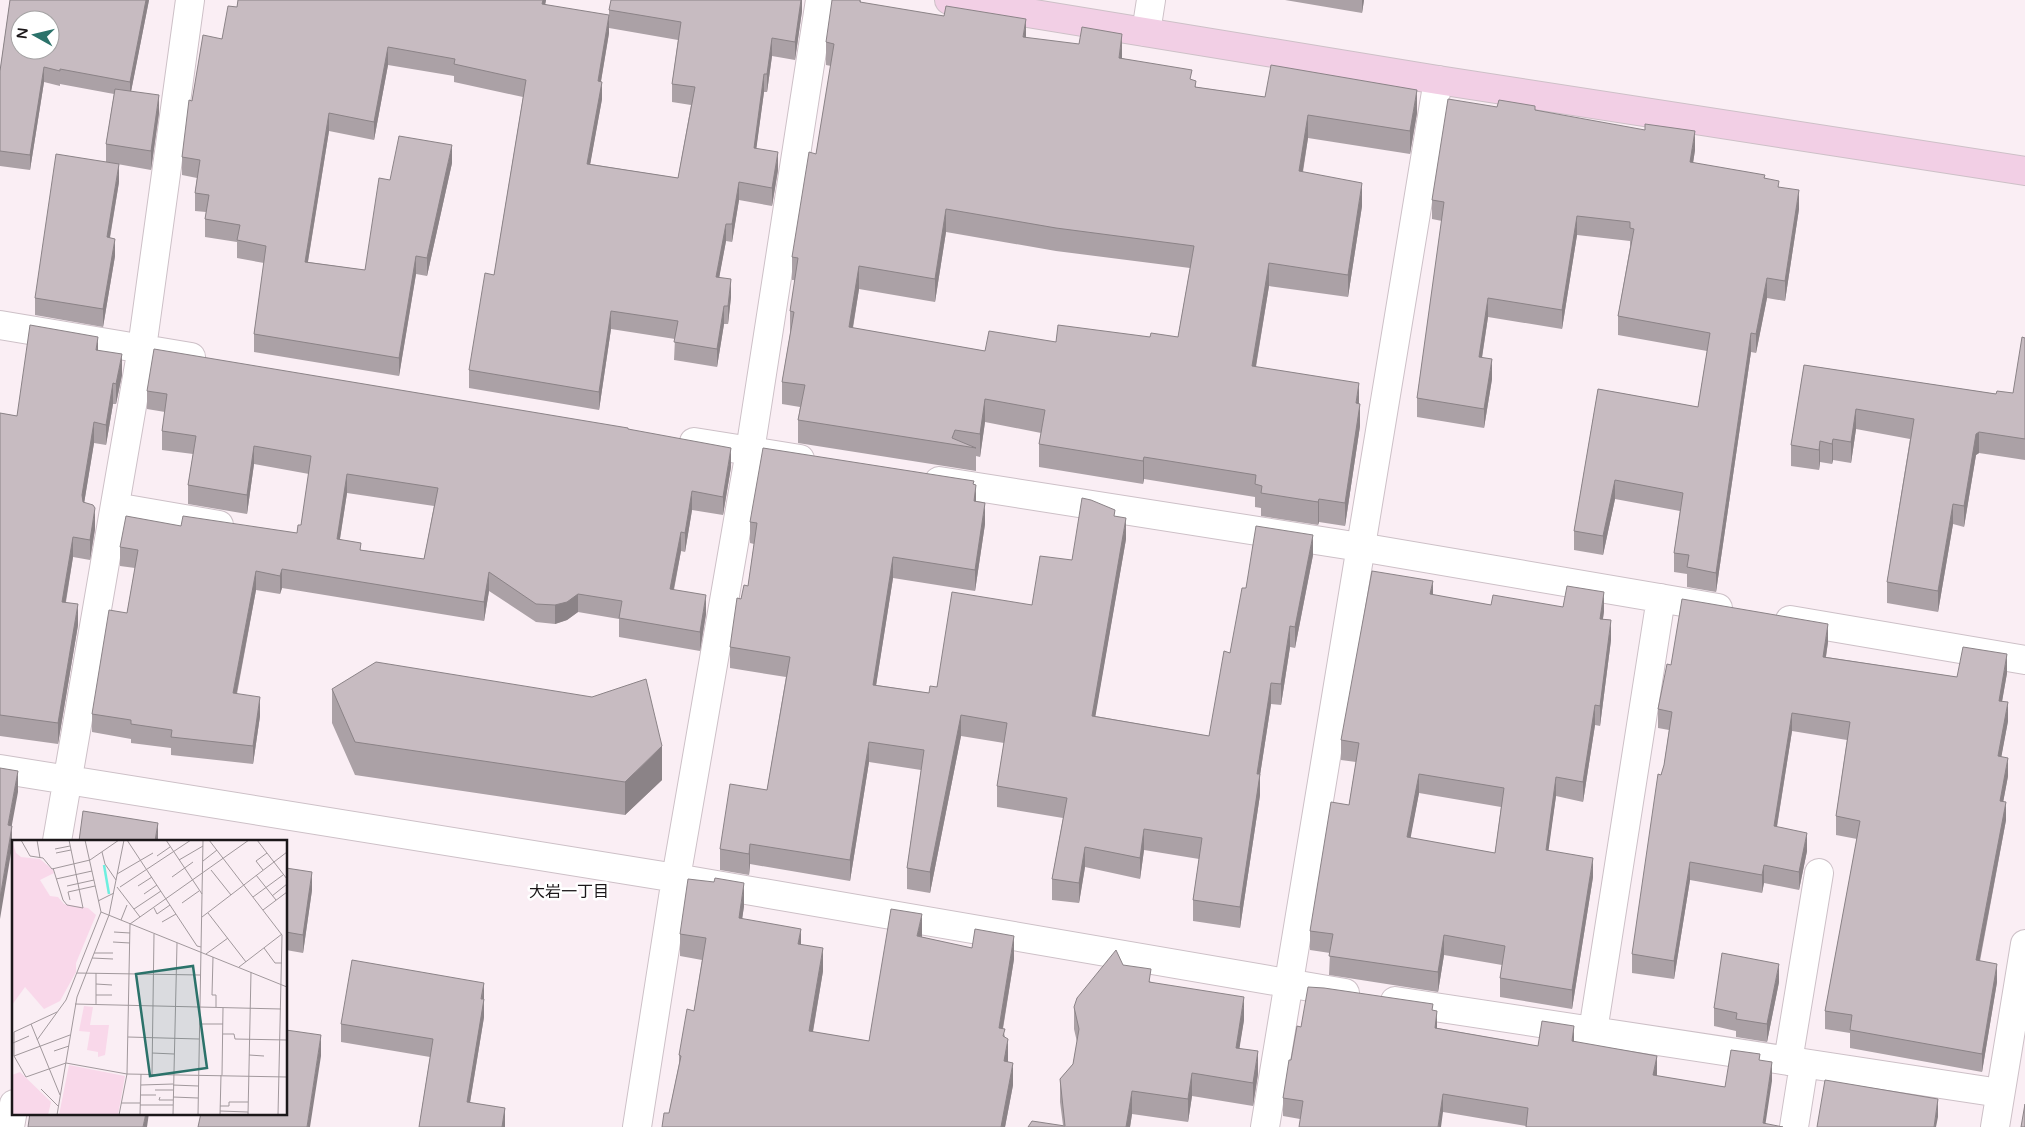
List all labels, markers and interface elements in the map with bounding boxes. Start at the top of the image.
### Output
north arrow [10,10,60,60]
text: N [13,27,32,40]
inset map [12,840,288,1114]
district label: 大岩一丁目 [529,882,609,902]

